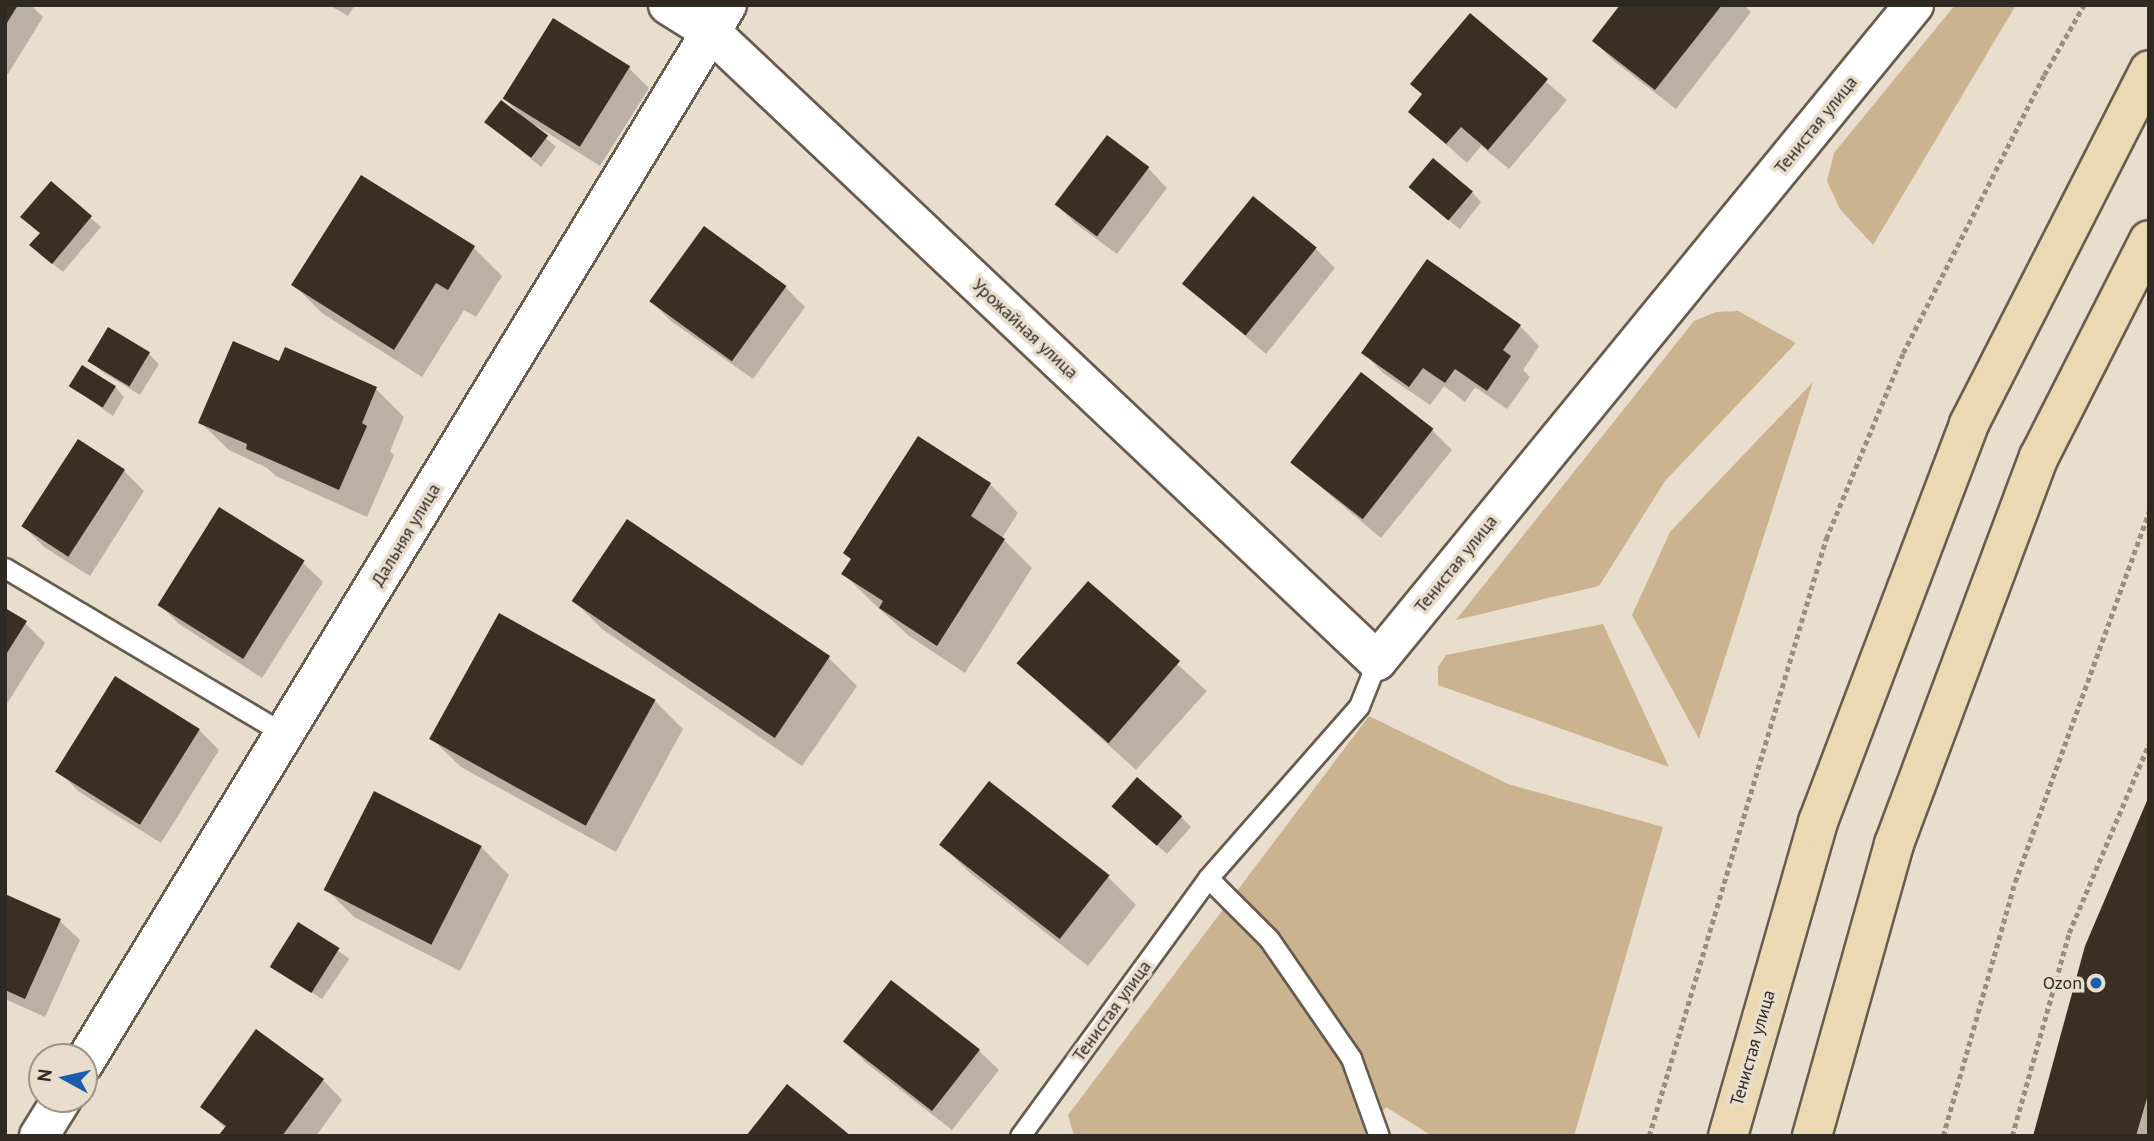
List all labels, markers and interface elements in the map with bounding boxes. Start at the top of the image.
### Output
street label: Тенистая улица [1770,72,1862,178]
street label: Урожайная улица [968,274,1082,384]
street label: Дальняя улица [367,480,445,590]
street label: Тенистая улица [1410,511,1502,617]
street label: Тенистая улица [1068,956,1156,1066]
place label: Ozon [2043,972,2082,994]
marker: Ozon [2088,975,2104,991]
street label: Тенистая улица [1726,988,1780,1108]
north arrow [28,1043,98,1113]
text: N [31,1068,57,1083]

